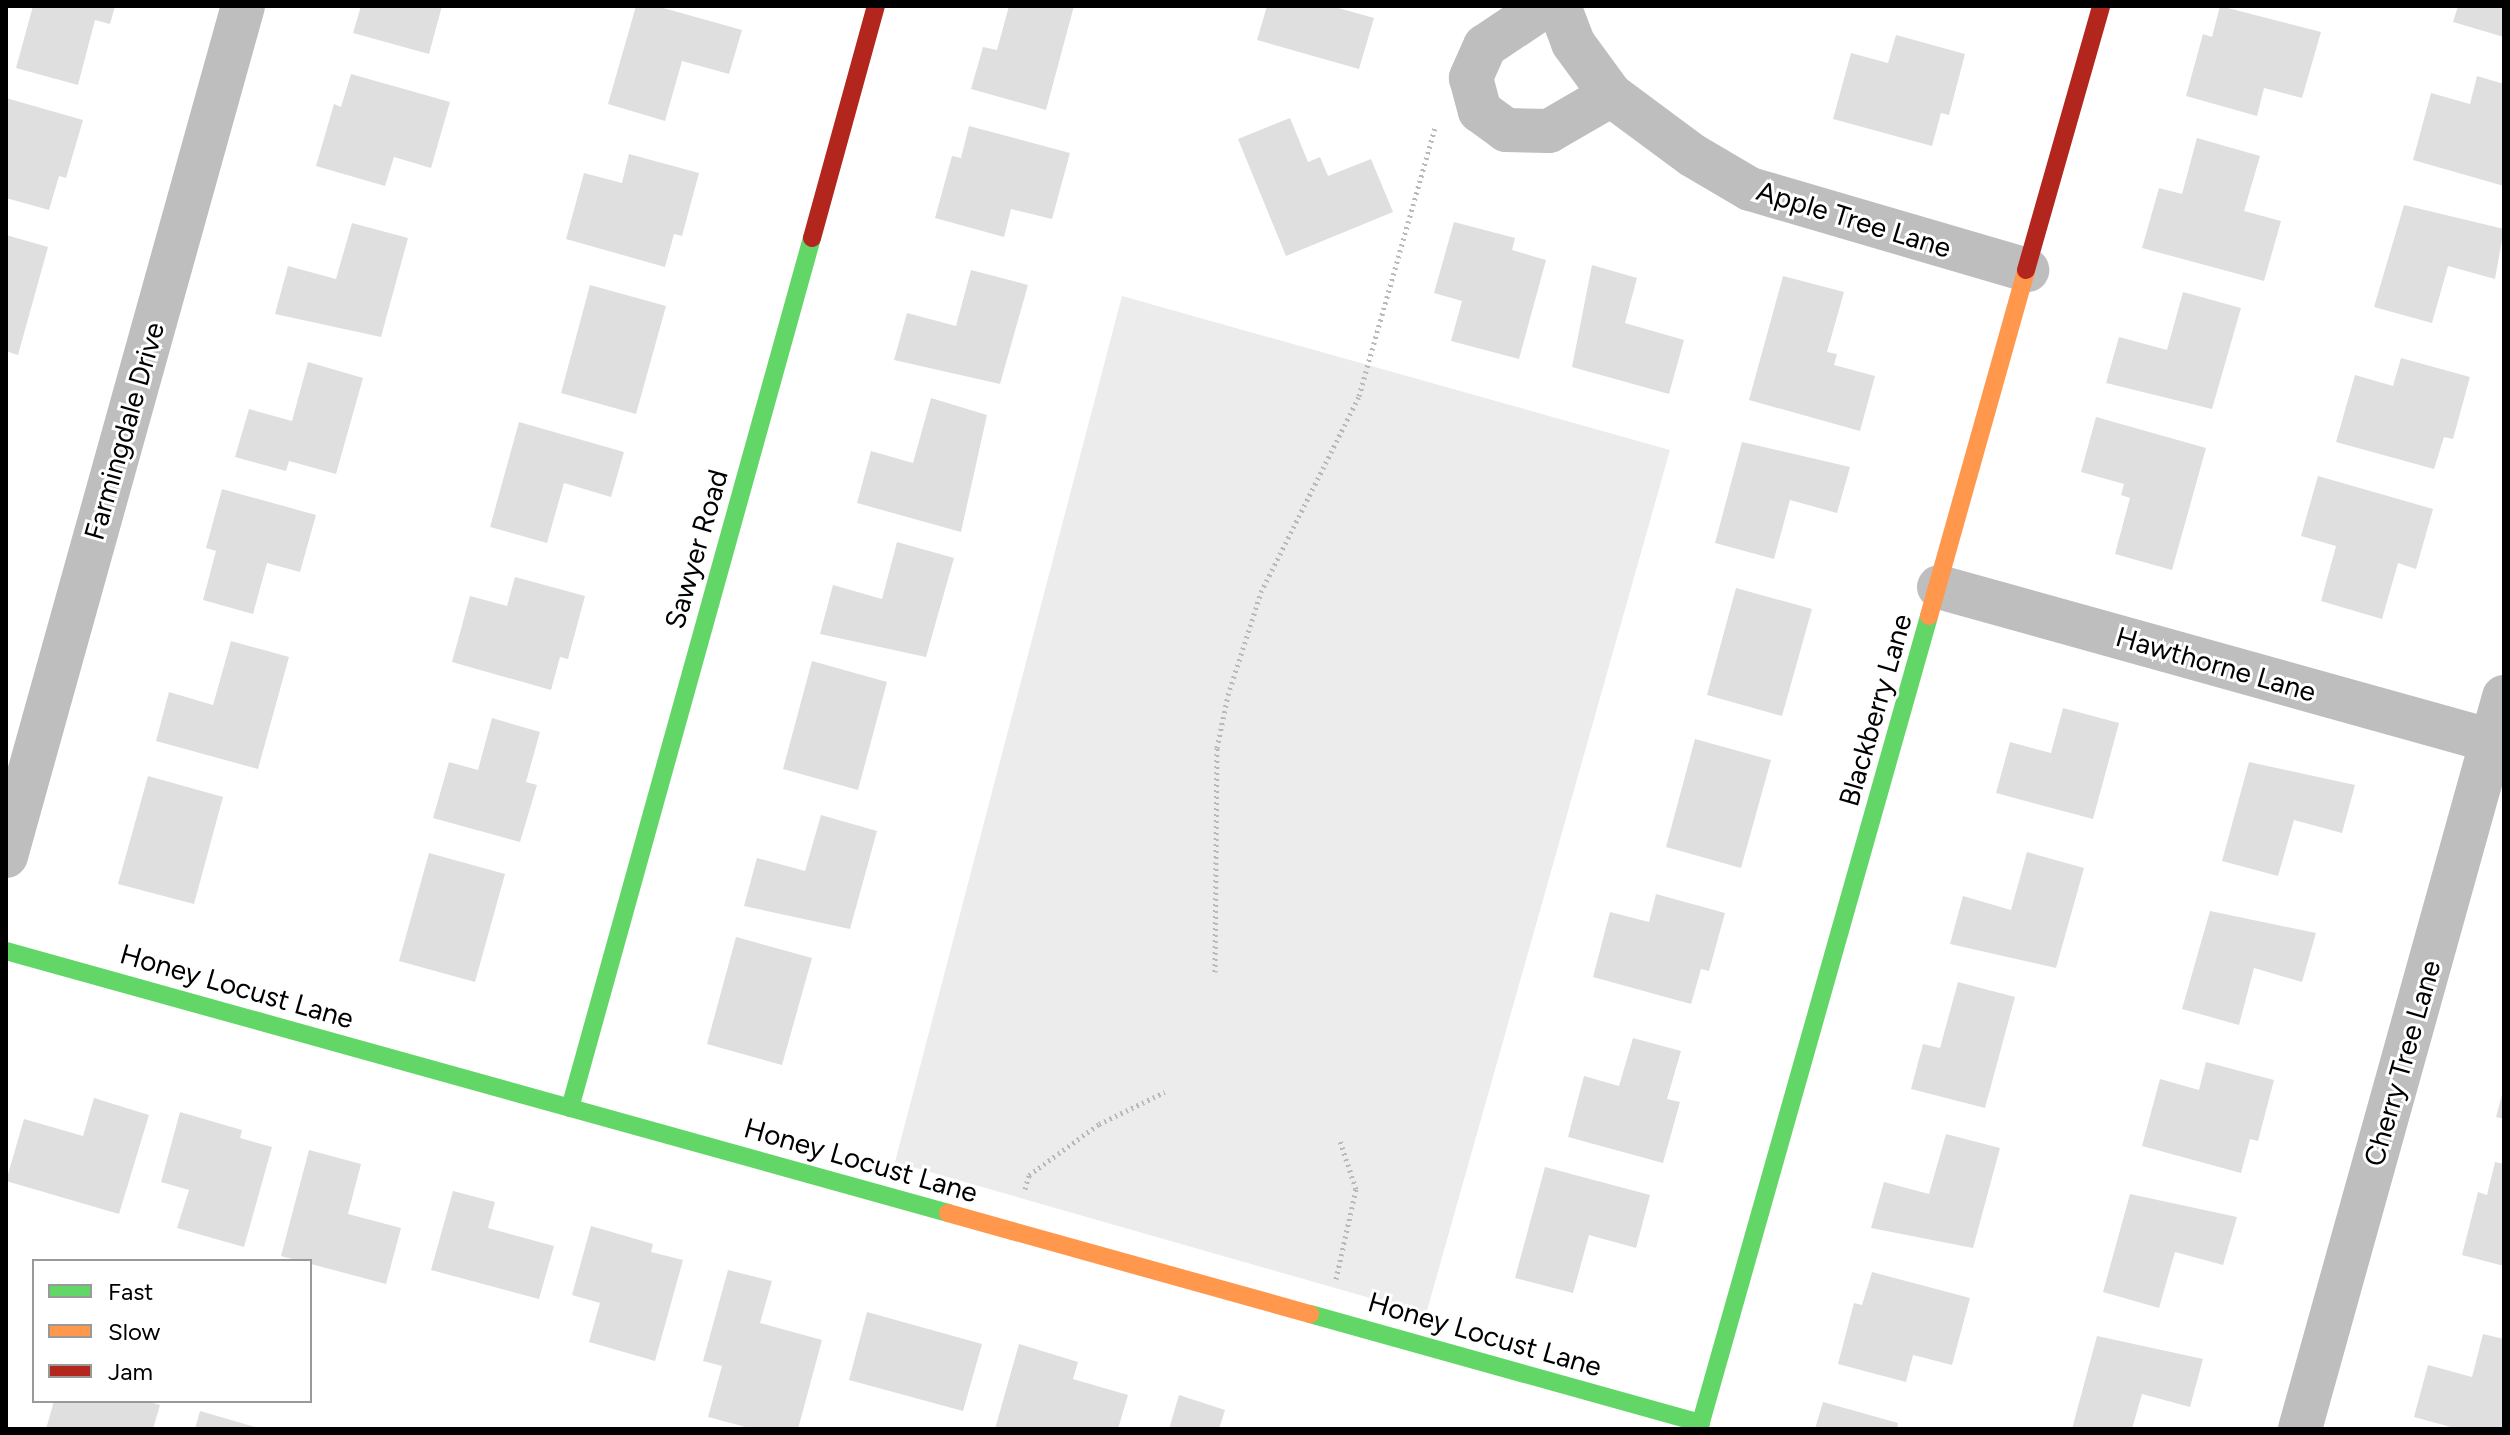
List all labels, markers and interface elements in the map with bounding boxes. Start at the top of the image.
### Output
street label: Apple Tree Lane [1753,174,1955,264]
street label: Farmingdale Drive [77,318,171,544]
street label: Sawyer Road [657,466,735,632]
street label: Blackberry Lane [1832,610,1918,810]
street label: Hawthorne Lane [2112,619,2320,709]
street label: Honey Locust Lane [116,937,358,1035]
street label: Cherry Tree Lane [2357,956,2447,1170]
street label: Honey Locust Lane [740,1111,982,1209]
legend [32,1259,312,1403]
text: Fast [108,1277,153,1306]
street label: Honey Locust Lane [1364,1285,1606,1383]
text: Slow [108,1317,160,1346]
text: Jam [108,1357,153,1386]

